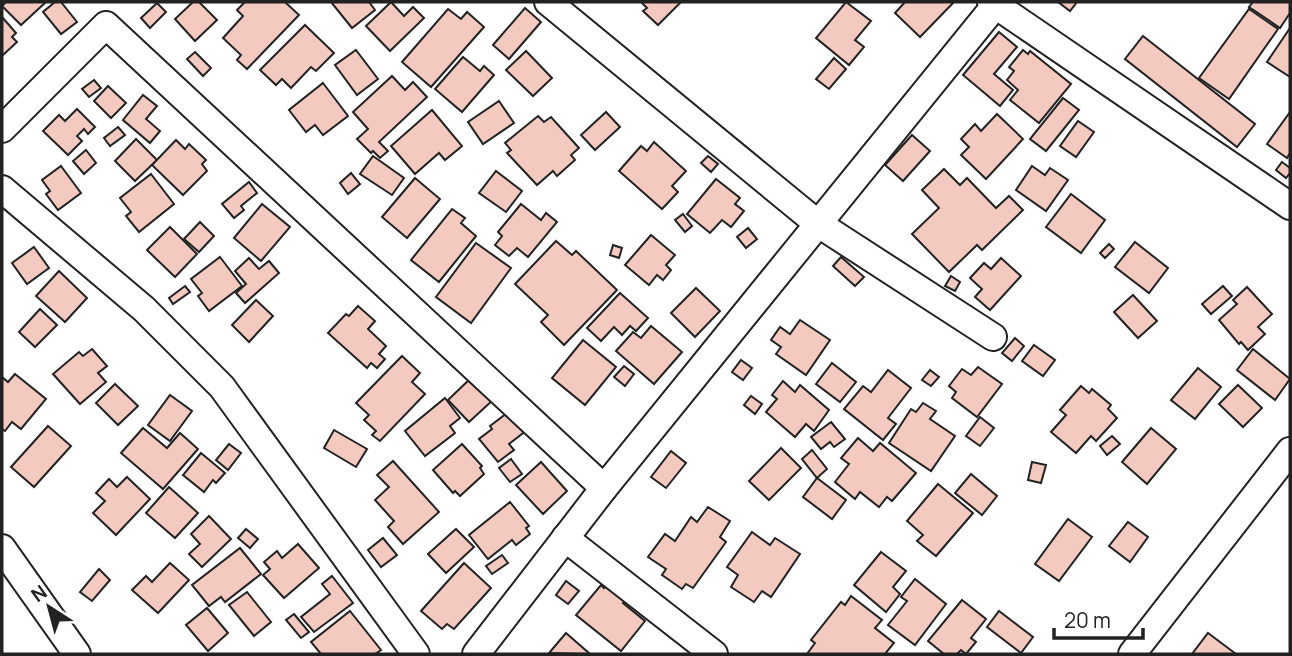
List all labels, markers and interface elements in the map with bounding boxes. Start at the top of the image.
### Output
north arrow [14,572,84,642]
text: N [26,579,52,608]
scale bar [1054,596,1143,640]
text: 20 m [1064,606,1111,634]

